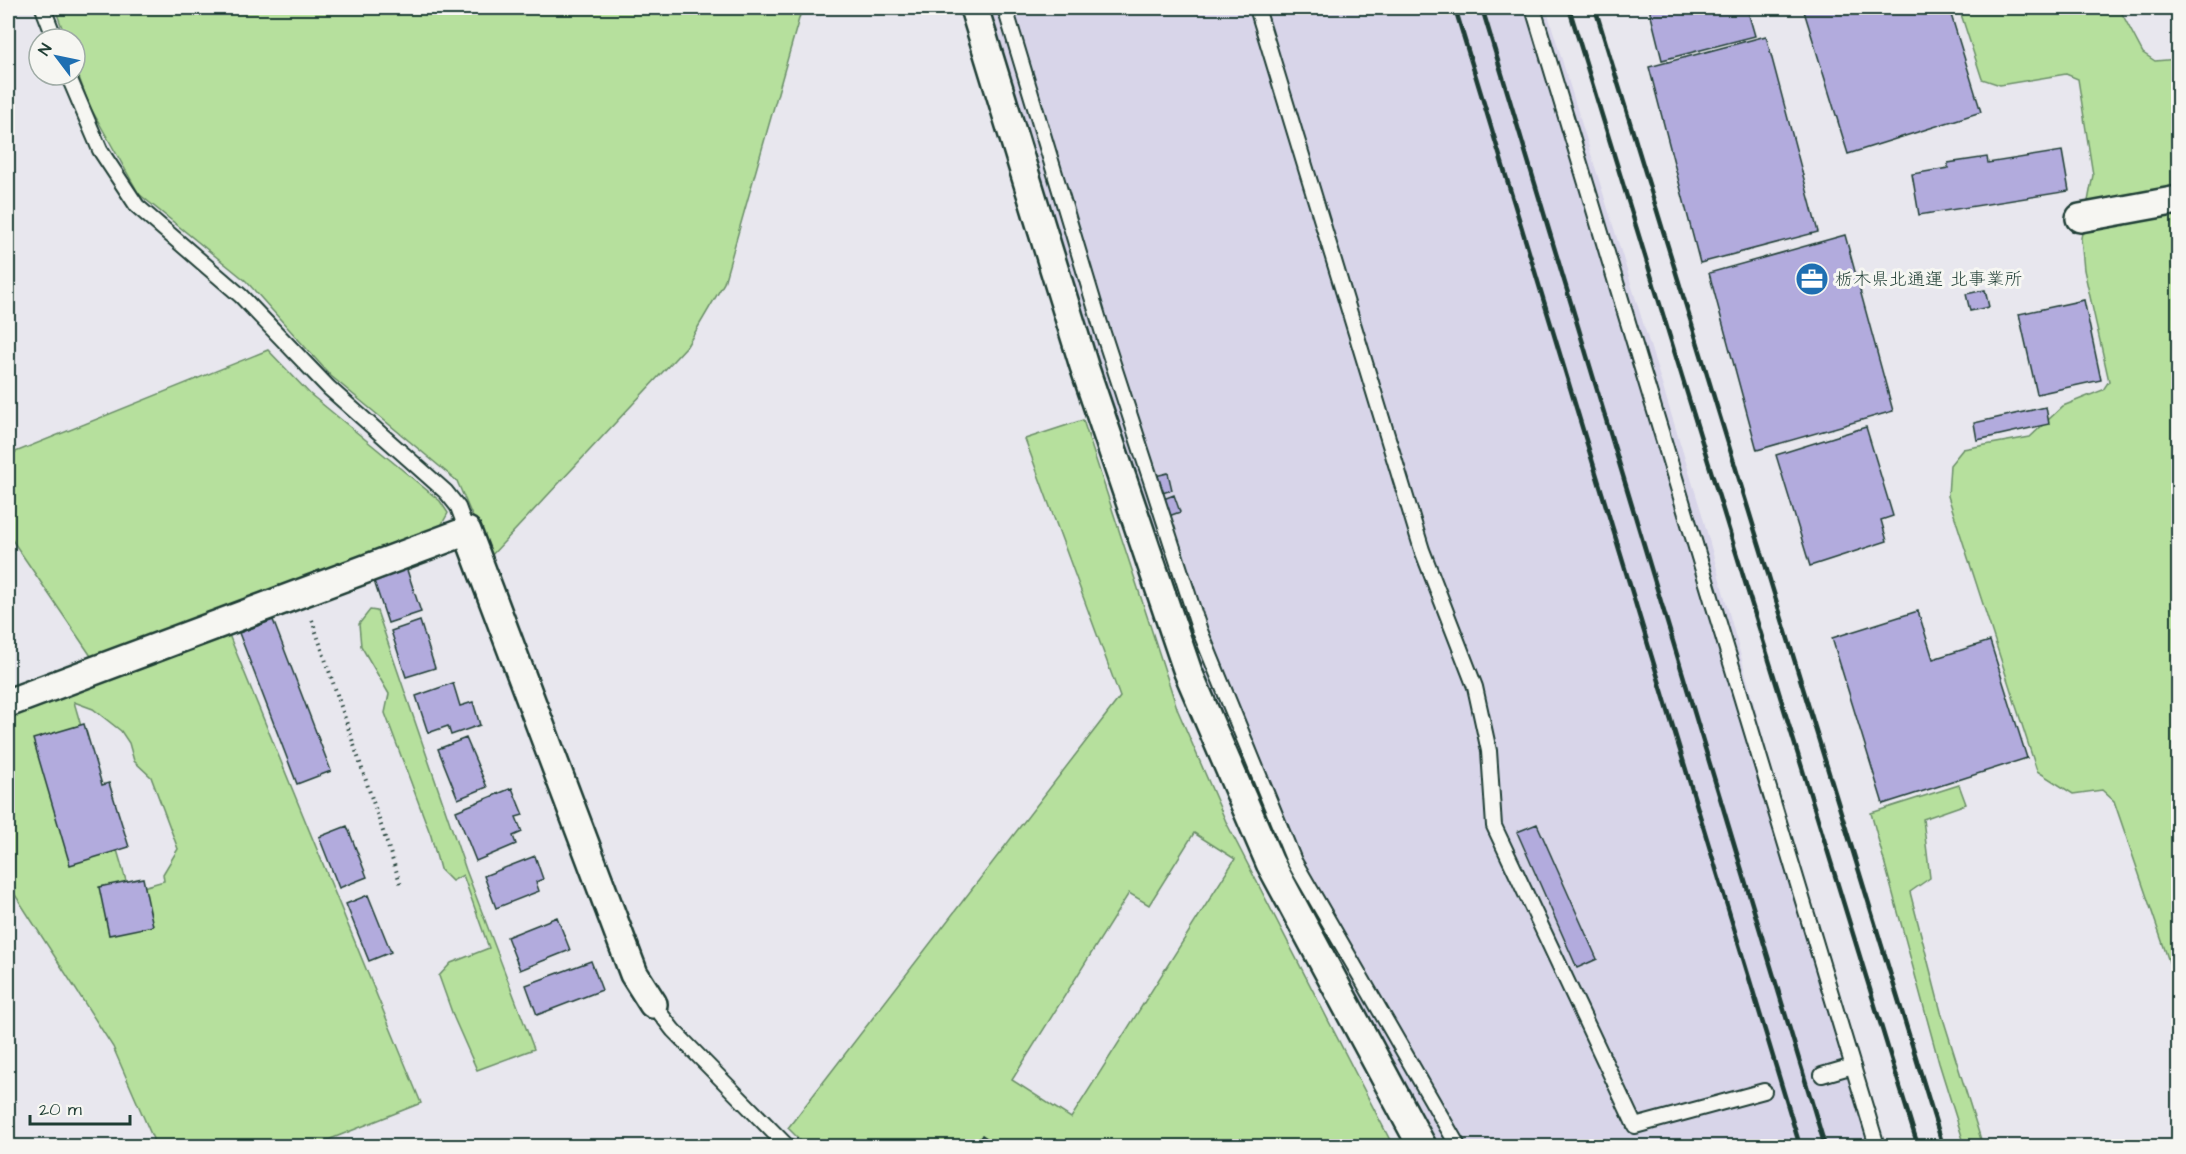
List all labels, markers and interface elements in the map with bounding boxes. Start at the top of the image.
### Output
north arrow [27,27,87,87]
text: N [33,39,57,60]
office icon: 栃木県北通運 北事業所 [1794,261,1830,297]
place label: 栃木県北通運 北事業所 [1835,267,2022,292]
scale bar [30,1088,130,1126]
text: 20 m [39,1097,82,1122]

